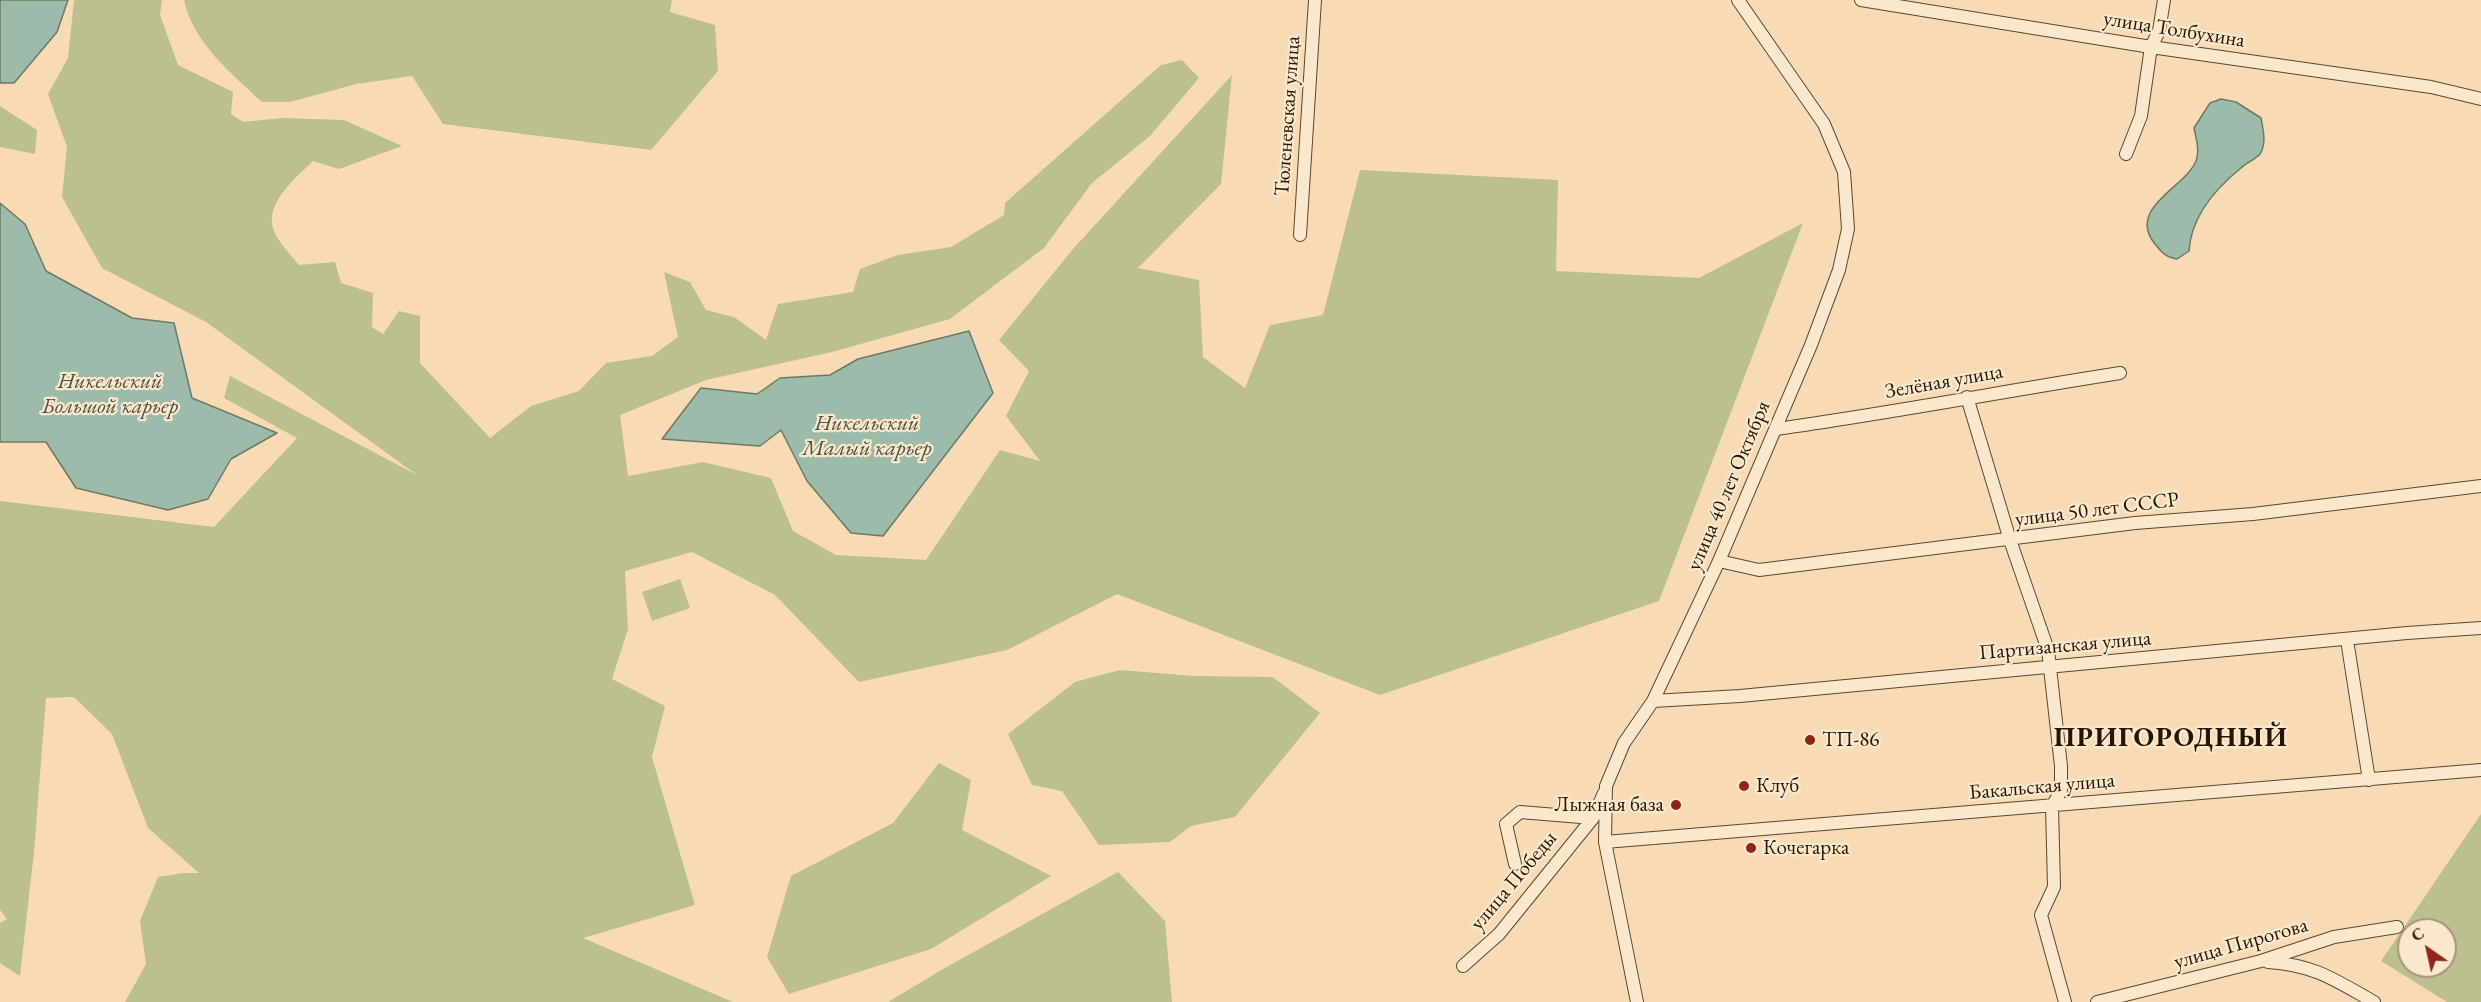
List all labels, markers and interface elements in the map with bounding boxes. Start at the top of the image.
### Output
street label: улица Толбухина [2101,6,2247,54]
street label: Тюленевская улица [1270,35,1306,197]
street label: Зелёная улица [1883,359,2005,405]
water label: Никельский Большой карьер [42,369,178,420]
street label: улица 40 лет Октября [1682,397,1776,575]
water label: Никельский Малый карьер [802,411,932,463]
street label: улица 50 лет СССР [2014,487,2180,533]
street label: Партизанская улица [1978,626,2152,666]
district label: ПРИГОРОДНЫЙ [2054,723,2288,755]
place label: ТП-86 [1822,727,1879,753]
marker: ТП-86 [1803,733,1817,747]
street label: Бакальская улица [1968,768,2116,806]
place label: Клуб [1756,773,1799,799]
marker: Клуб [1737,779,1751,793]
place label: Лыжная база [1555,792,1664,818]
marker: Лыжная база [1669,798,1683,812]
street label: улица Победы [1465,826,1563,936]
place label: Кочегарка [1763,835,1849,861]
marker: Кочегарка [1744,841,1758,855]
street label: улица Пирогова [2171,913,2311,975]
north arrow [2397,918,2457,978]
text: С [2407,922,2428,946]

